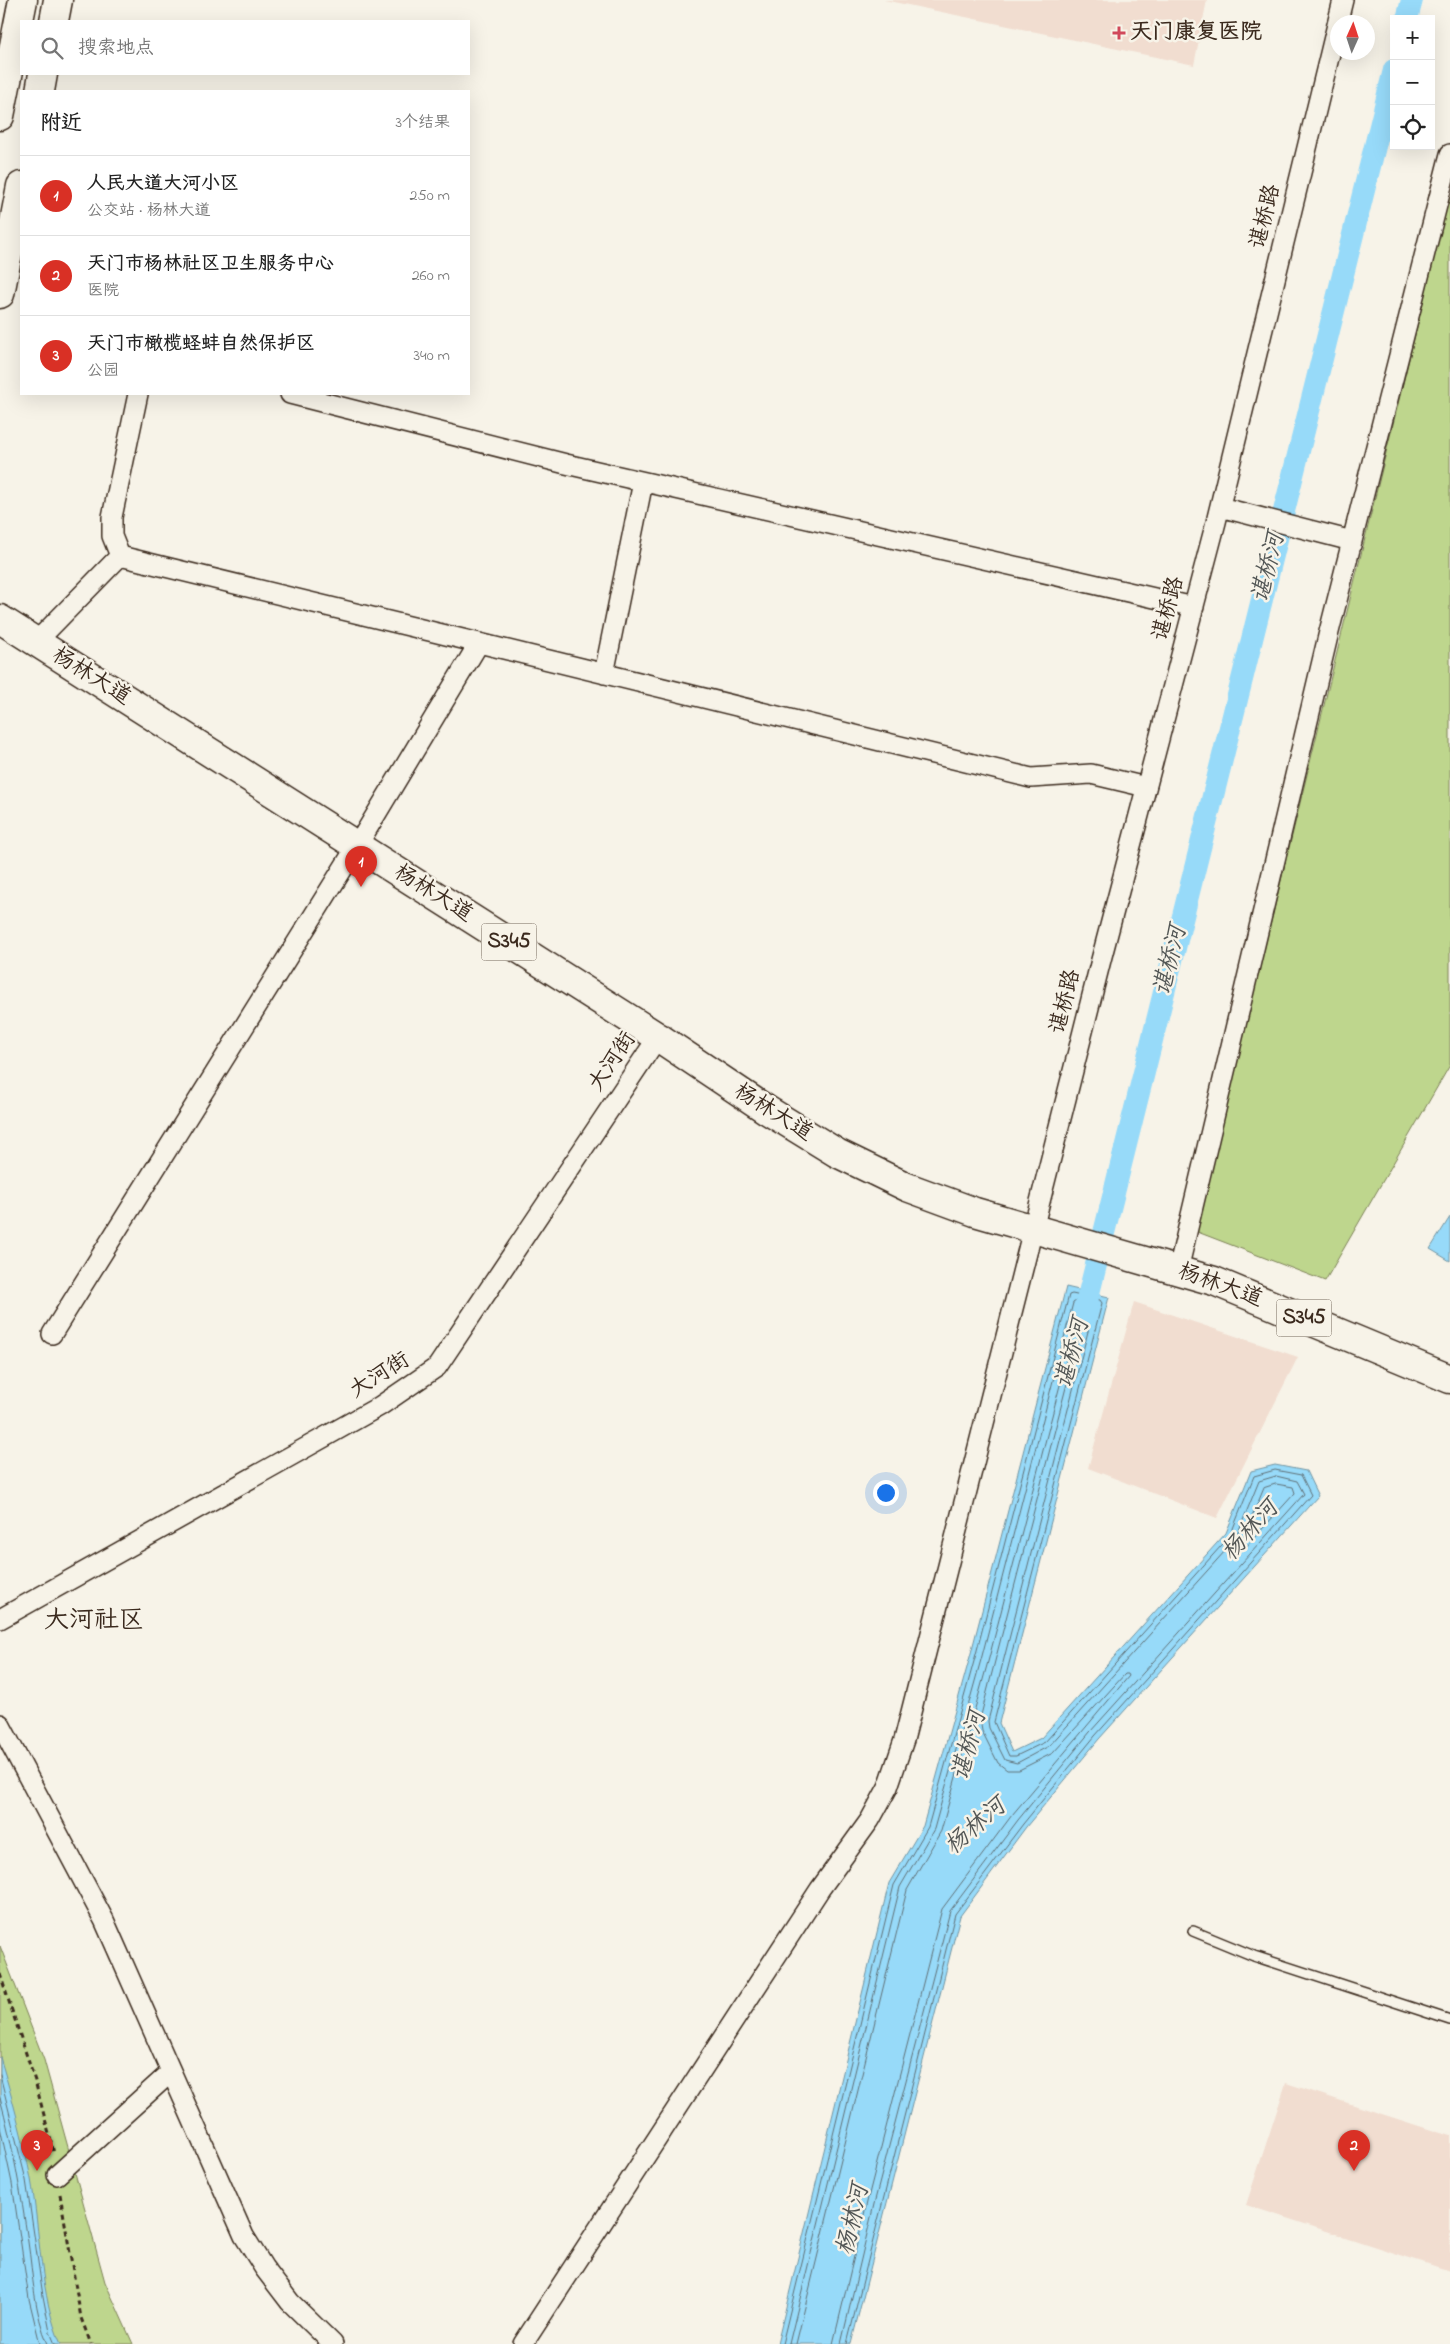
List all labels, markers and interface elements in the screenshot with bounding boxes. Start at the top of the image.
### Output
north arrow [1330,15,1375,60]
map controls [1390,15,1435,150]
button: + [1390,15,1435,60]
place label: 天门康复医院 [1130,17,1262,49]
search box [20,20,470,75]
marker: 天门康复医院 [1112,26,1126,40]
icon: search [38,34,66,62]
text: 搜索地点 [78,35,154,62]
button: − [1390,60,1435,105]
button: locate [1390,105,1435,150]
text: 附近 [40,109,82,139]
text: 3个结果 [395,111,450,135]
text: 人民大道大河小区 [87,171,239,198]
street label: 谌桥路 [1242,181,1290,253]
text: 1 [53,184,59,208]
text: 250 m [410,184,450,208]
text: 公交站 · 杨林大道 [87,199,210,223]
text: 天门市杨林社区卫生服务中心 [87,251,334,278]
text: 2 [52,264,60,288]
text: 260 m [412,264,450,288]
text: 医院 [87,279,119,303]
text: 天门市橄榄蛏蚌自然保护区 [87,331,315,358]
text: 3 [53,344,59,368]
text: 340 m [413,344,450,368]
text: 公园 [87,359,119,383]
water label: 谌桥河 [1243,525,1296,607]
street label: 谌桥路 [1145,573,1193,645]
street label: 杨林大道 [45,640,137,714]
pin: 1 [345,846,377,887]
street label: 杨林大道 [387,857,479,931]
water label: 谌桥河 [1145,918,1198,1000]
road number: S345 [482,924,536,960]
street label: 谌桥路 [1042,966,1090,1038]
street label: 大河街 [581,1026,645,1098]
street label: 杨林大道 [727,1076,819,1150]
street label: 杨林大道 [1173,1256,1267,1316]
road number: S345 [1276,1300,1332,1336]
water label: 谌桥河 [1047,1311,1100,1393]
street label: 大河街 [344,1345,416,1407]
your location [873,1480,899,1506]
water label: 杨林河 [1214,1490,1291,1569]
district label: 大河社区 [44,1603,144,1639]
water label: 谌桥河 [944,1703,997,1785]
water label: 杨林河 [937,1788,1018,1864]
pin: 3 [21,2130,53,2171]
pin: 2 [1338,2130,1370,2171]
water label: 杨林河 [829,2177,880,2259]

